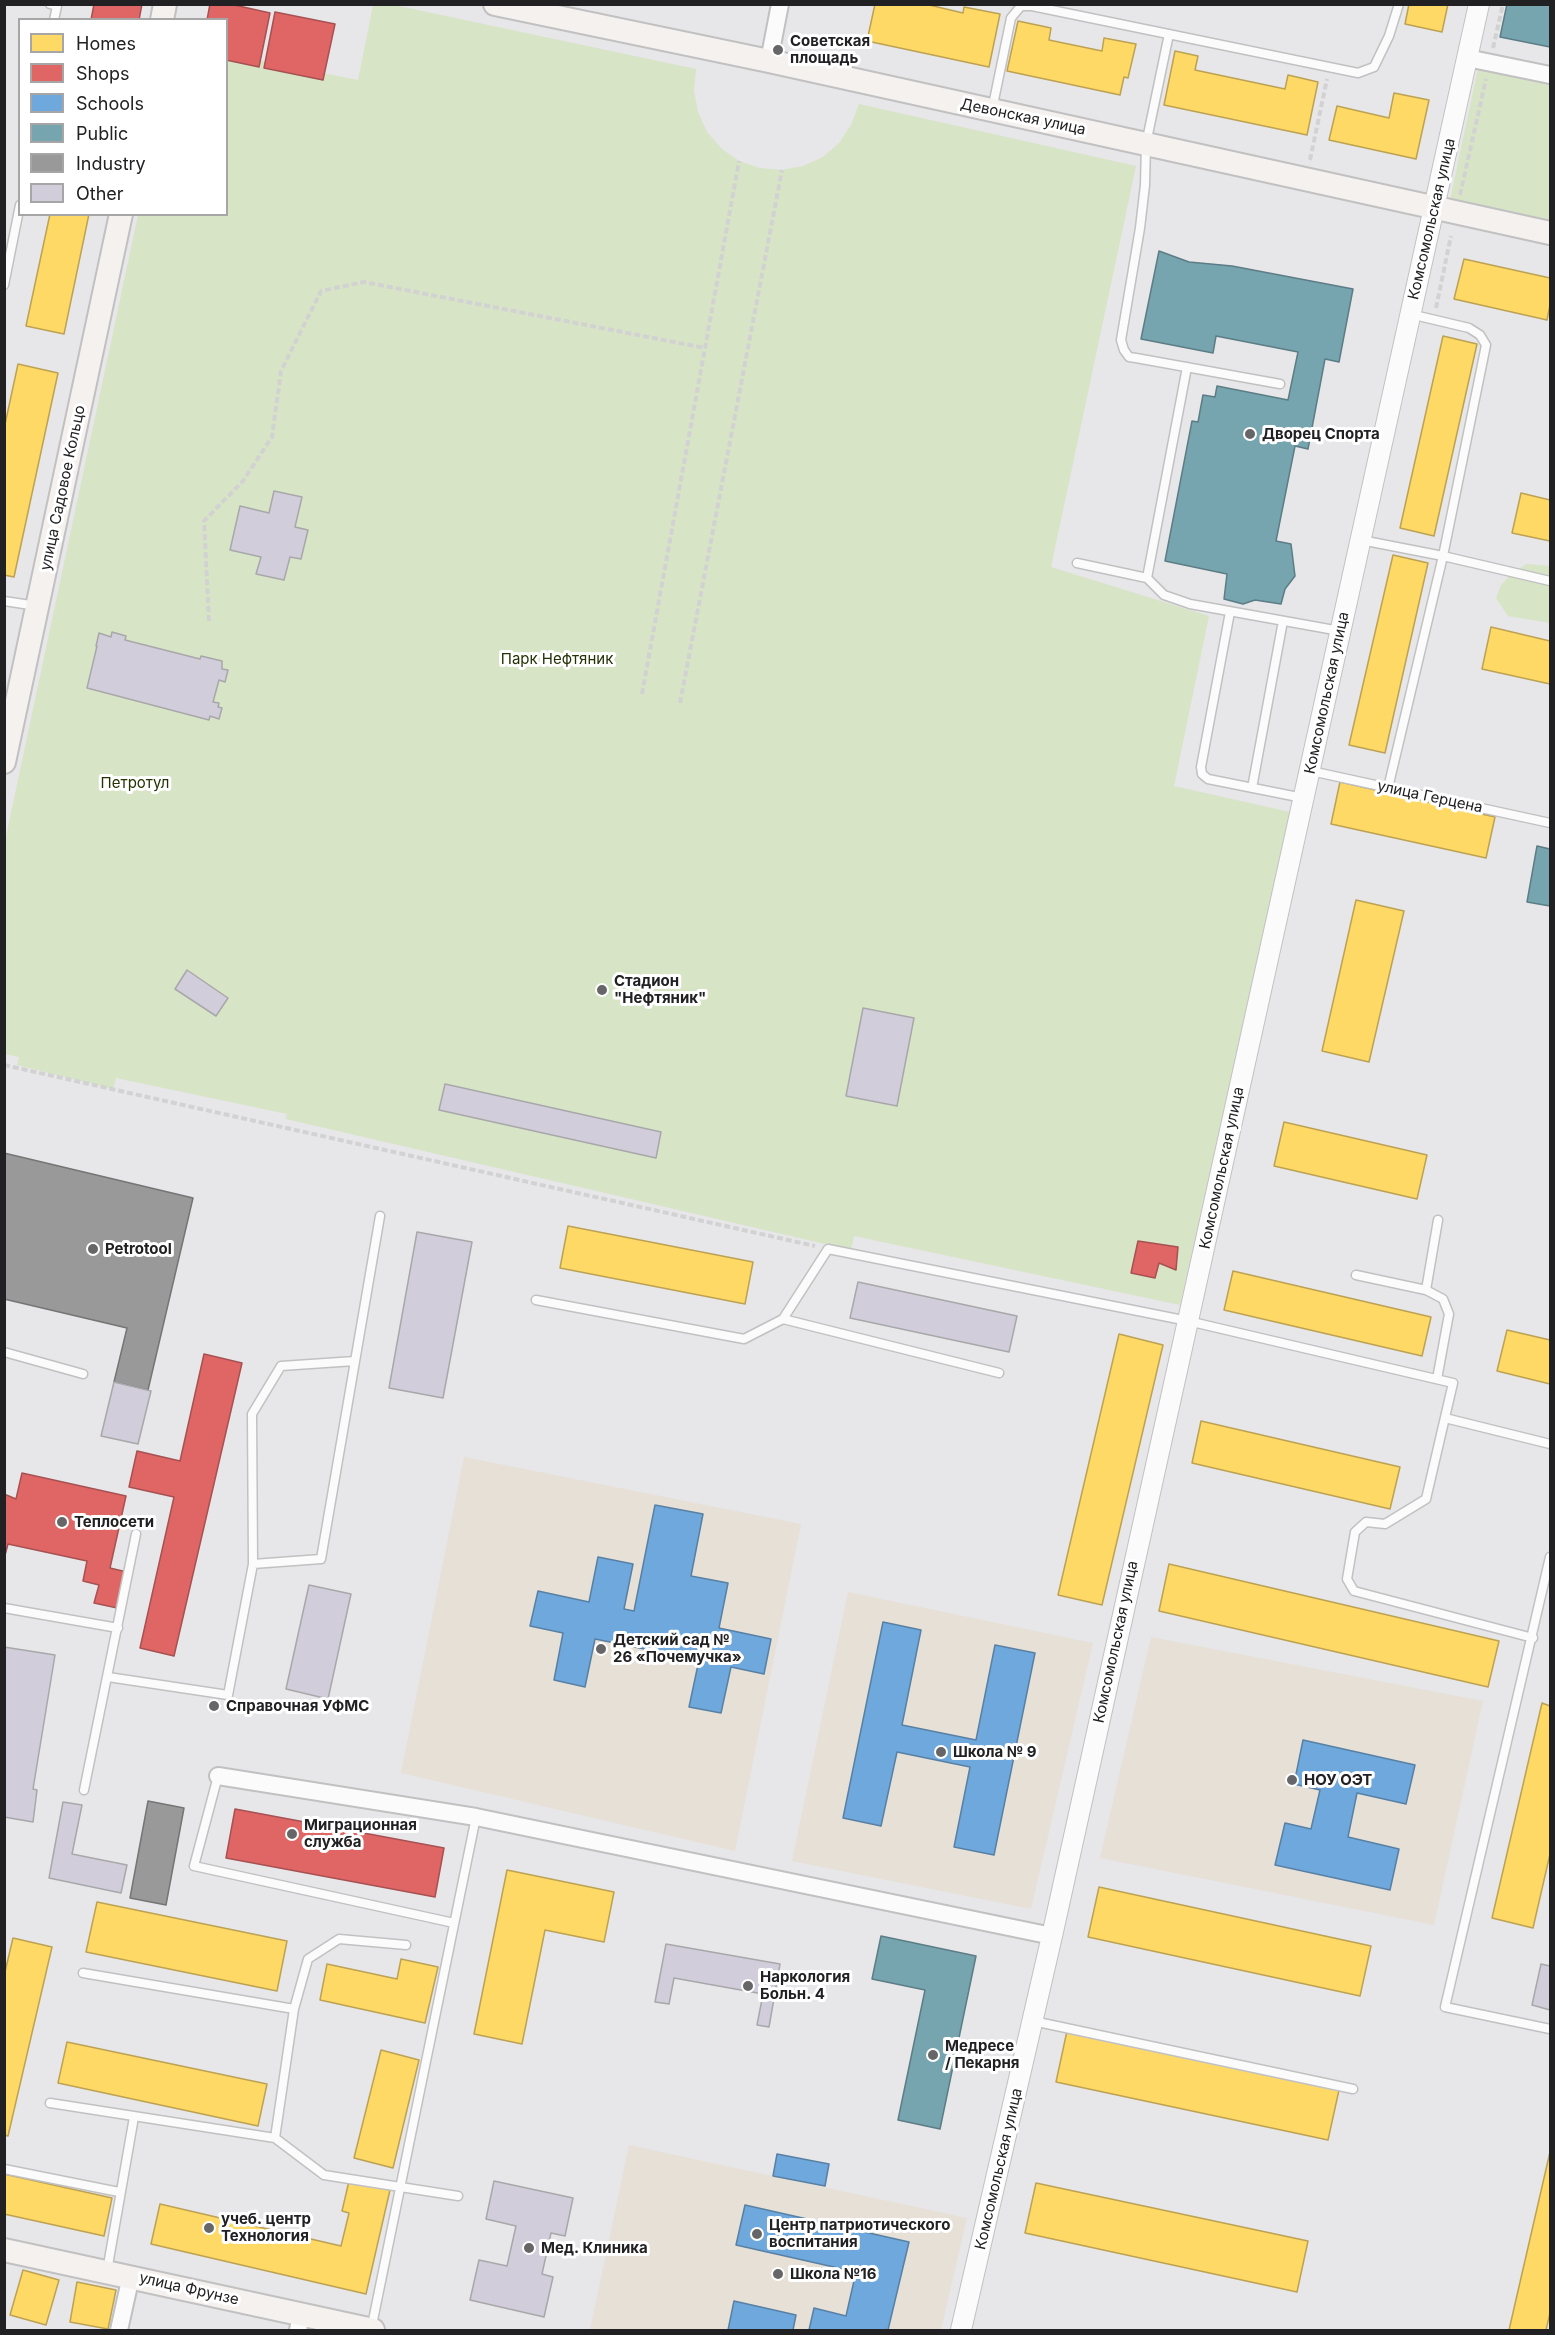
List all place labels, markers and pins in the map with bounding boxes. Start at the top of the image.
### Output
place label: Советская площадь [790,32,870,67]
marker: Советская площадь [771,43,785,57]
place label: Дворец Спорта [1262,425,1380,443]
marker: Дворец Спорта [1243,427,1257,441]
place label: Стадион "Нефтяник" [614,972,706,1007]
marker: Стадион "Нефтяник" [595,983,609,997]
place label: Petrotool [105,1240,172,1258]
marker: Petrotool [86,1242,100,1256]
place label: Теплосети [74,1513,154,1531]
marker: Теплосети [55,1515,69,1529]
place label: Детский сад № 26 «Почемучка» [613,1631,742,1666]
marker: Детский сад № 26 «Почемучка» [594,1642,608,1656]
place label: Справочная УФМС [226,1697,369,1715]
marker: Справочная УФМС [207,1699,221,1713]
place label: Школа № 9 [953,1743,1037,1761]
marker: Школа № 9 [934,1745,948,1759]
place label: НОУ ОЭТ [1304,1771,1372,1789]
marker: НОУ ОЭТ [1285,1773,1299,1787]
place label: Миграционная служба [304,1816,417,1851]
marker: Миграционная служба [285,1827,299,1841]
place label: Наркология Больн. 4 [760,1968,850,2003]
marker: Наркология Больн. 4 [741,1979,755,1993]
place label: Медресе / Пекарня [945,2037,1019,2072]
marker: Медресе / Пекарня [926,2048,940,2062]
place label: учеб. центр Технология [221,2210,311,2245]
place label: Центр патриотического воспитания [769,2216,950,2251]
marker: учеб. центр Технология [202,2221,216,2235]
marker: Центр патриотического воспитания [750,2227,764,2241]
place label: Мед. Клиника [541,2239,648,2257]
marker: Мед. Клиника [522,2241,536,2255]
place label: Школа №16 [790,2265,876,2283]
marker: Школа №16 [771,2267,785,2281]

